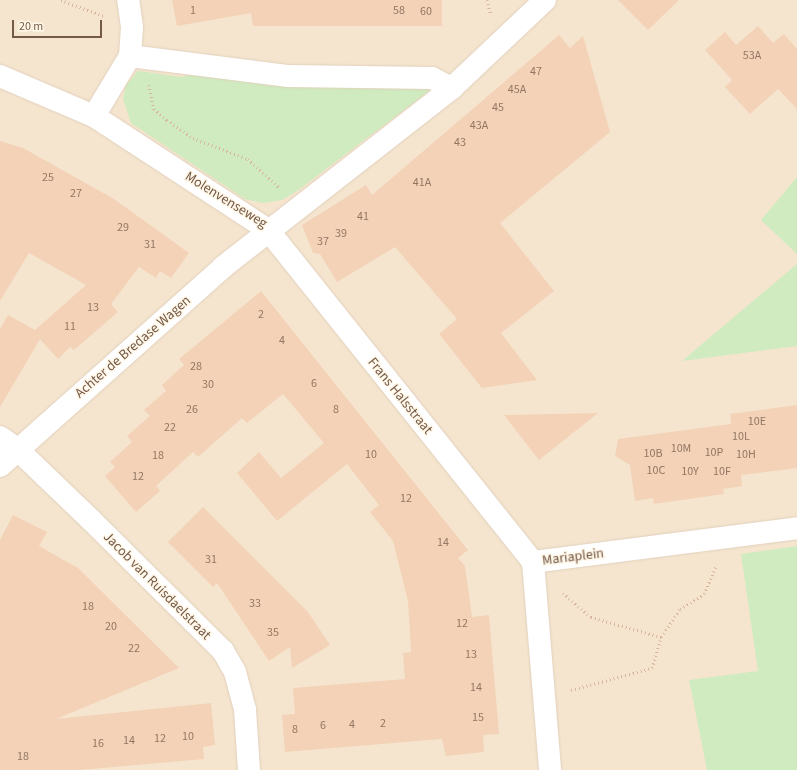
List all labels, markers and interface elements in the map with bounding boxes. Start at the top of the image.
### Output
house number: 1 [190,4,196,18]
house number: 58 [393,4,405,18]
house number: 60 [420,5,432,19]
scale bar [14,12,104,38]
text: 20 m [19,18,43,35]
house number: 53A [743,49,761,63]
house number: 47 [530,65,542,79]
house number: 45A [508,83,526,97]
house number: 45 [492,101,504,115]
house number: 43A [470,119,488,133]
house number: 43 [454,136,466,150]
street label: Molenvenseweg [182,168,270,232]
house number: 25 [42,171,54,185]
house number: 41A [413,176,431,190]
house number: 27 [70,187,82,201]
house number: 41 [357,210,369,224]
house number: 29 [117,221,129,235]
house number: 39 [335,227,347,241]
house number: 37 [317,235,329,249]
house number: 31 [144,238,156,252]
street label: Achter de Bredase Wagen [72,292,194,402]
house number: 13 [87,301,99,315]
house number: 2 [258,308,264,322]
house number: 11 [64,320,76,334]
house number: 4 [279,334,285,348]
street label: Frans Halsstraat [364,354,436,438]
house number: 28 [190,360,202,374]
house number: 6 [311,377,317,391]
house number: 30 [202,378,214,392]
house number: 26 [186,403,198,417]
house number: 8 [333,403,339,417]
house number: 10E [748,415,766,429]
house number: 22 [164,421,176,435]
house number: 10L [732,430,750,444]
house number: 10M [671,442,691,456]
house number: 10P [705,446,723,460]
house number: 10B [644,447,662,461]
house number: 10 [365,448,377,462]
house number: 10H [736,448,756,462]
house number: 18 [152,449,164,463]
house number: 10C [647,464,665,478]
house number: 10Y [681,465,699,479]
house number: 10F [713,465,731,479]
house number: 12 [132,470,144,484]
house number: 12 [400,492,412,506]
street label: Jacob van Ruisdaelstraat [100,529,214,643]
house number: 14 [437,536,449,550]
street label: Mariaplein [541,545,605,569]
house number: 31 [205,553,217,567]
house number: 33 [249,597,261,611]
house number: 18 [82,600,94,614]
house number: 12 [456,617,468,631]
house number: 20 [105,620,117,634]
house number: 35 [267,626,279,640]
house number: 22 [128,642,140,656]
house number: 13 [465,648,477,662]
house number: 14 [470,681,482,695]
house number: 15 [472,711,484,725]
house number: 2 [380,717,386,731]
house number: 4 [349,718,355,732]
house number: 6 [320,719,326,733]
house number: 8 [292,723,298,737]
house number: 10 [182,730,194,744]
house number: 12 [154,732,166,746]
house number: 14 [123,734,135,748]
house number: 16 [92,737,104,751]
house number: 18 [17,750,29,764]

